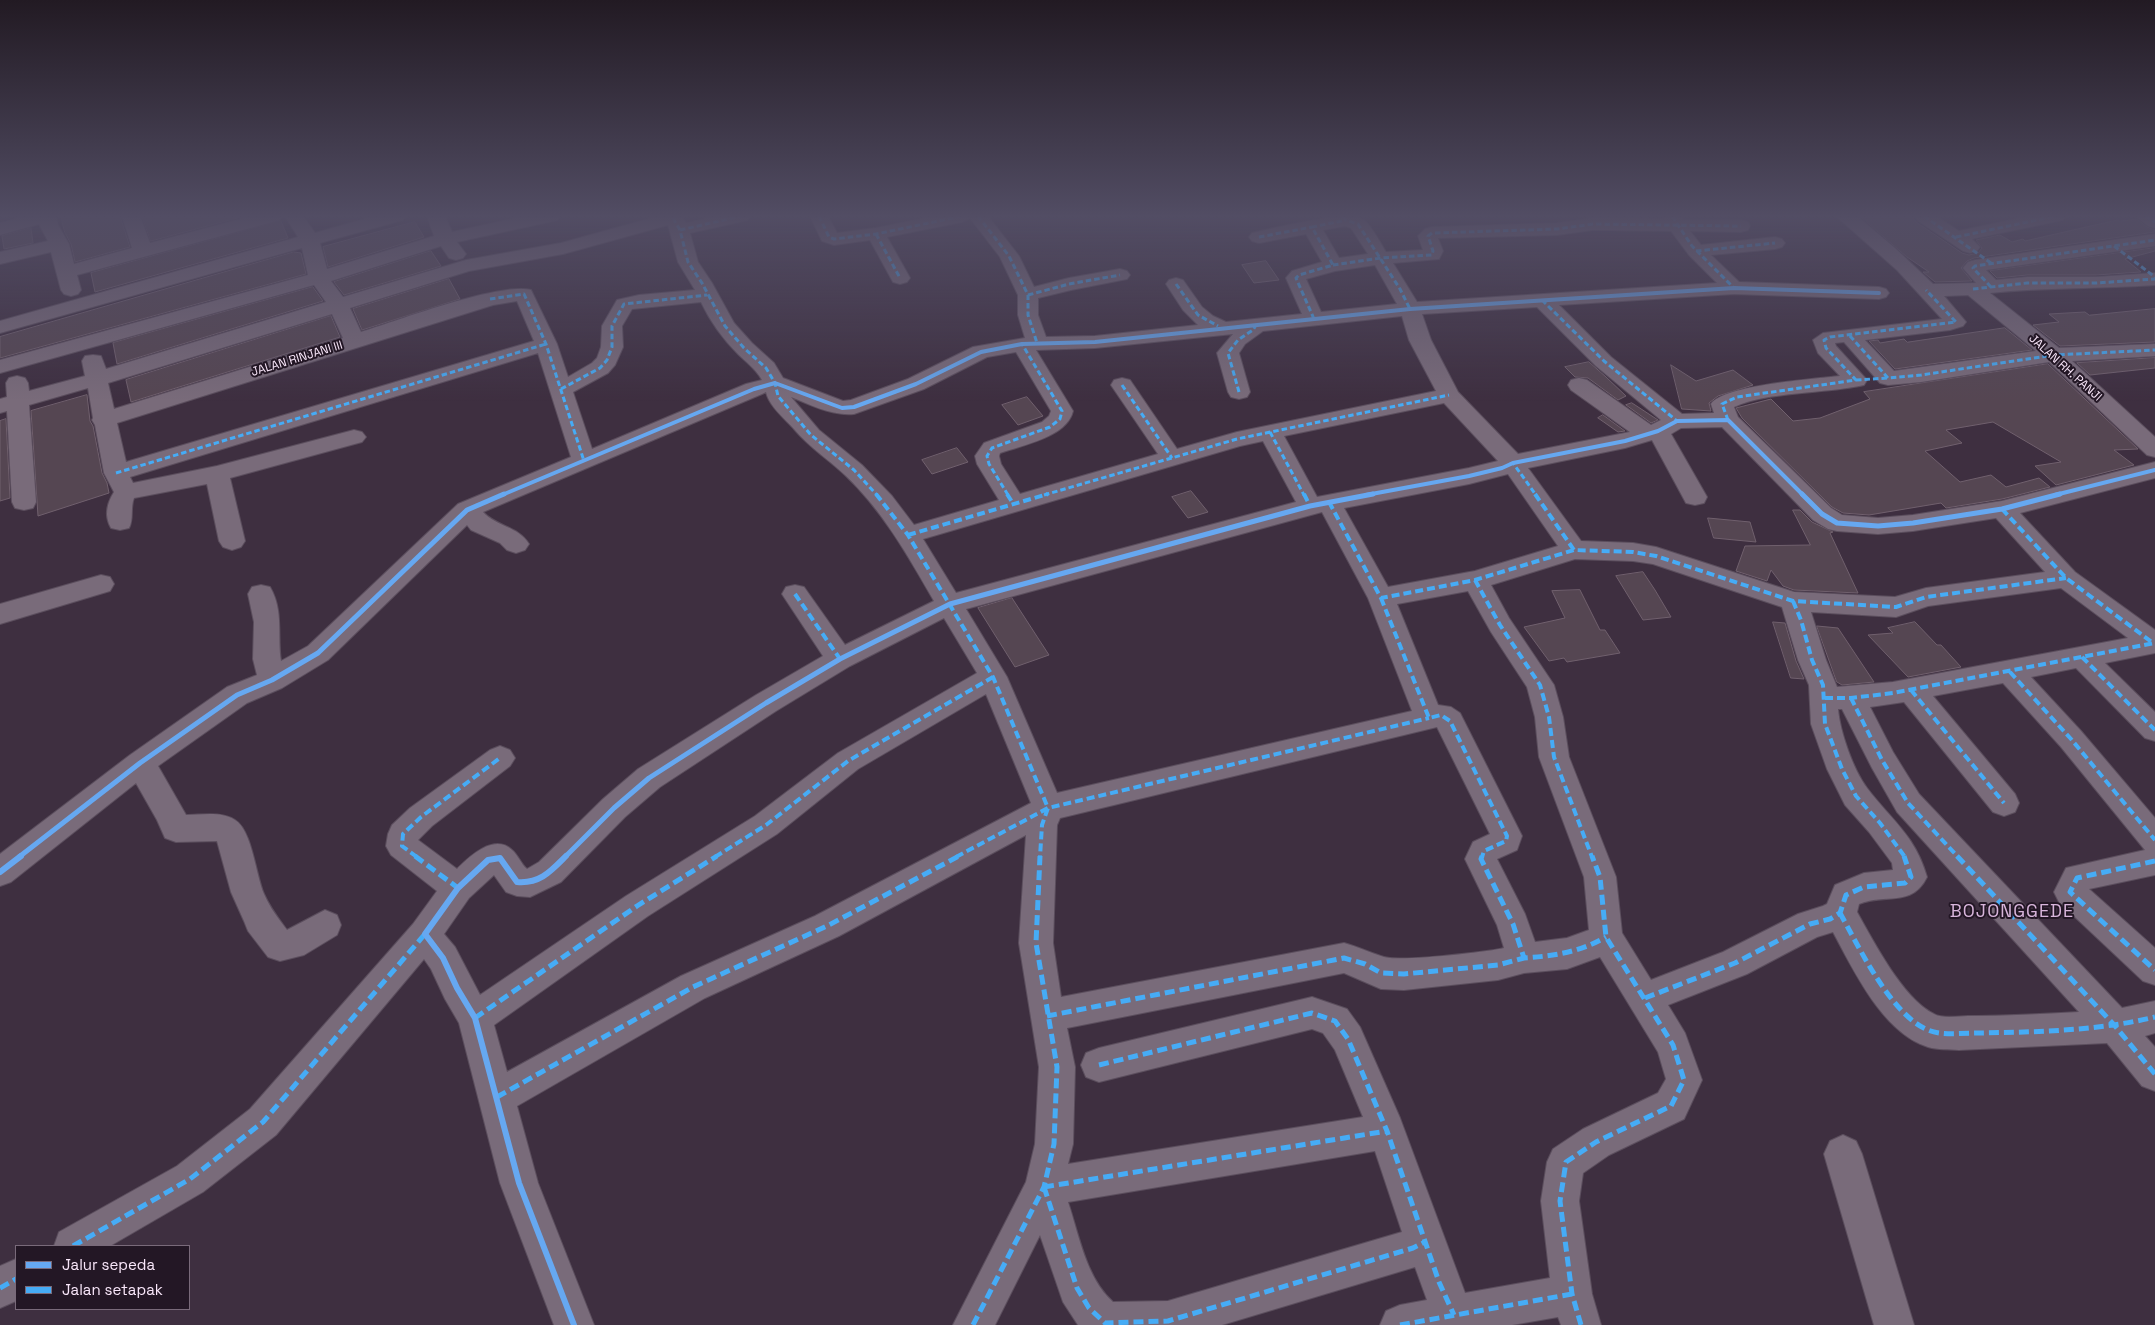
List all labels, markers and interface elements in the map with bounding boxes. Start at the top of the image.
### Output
street label: JALAN RH. PANJI [2026,331,2104,405]
street label: JALAN RINJANI III [249,338,345,380]
district label: BOJONGGEDE [1949,901,2075,923]
legend [15,1245,190,1310]
text: Jalur sepeda [62,1255,155,1274]
text: Jalan setapak [62,1280,163,1299]

